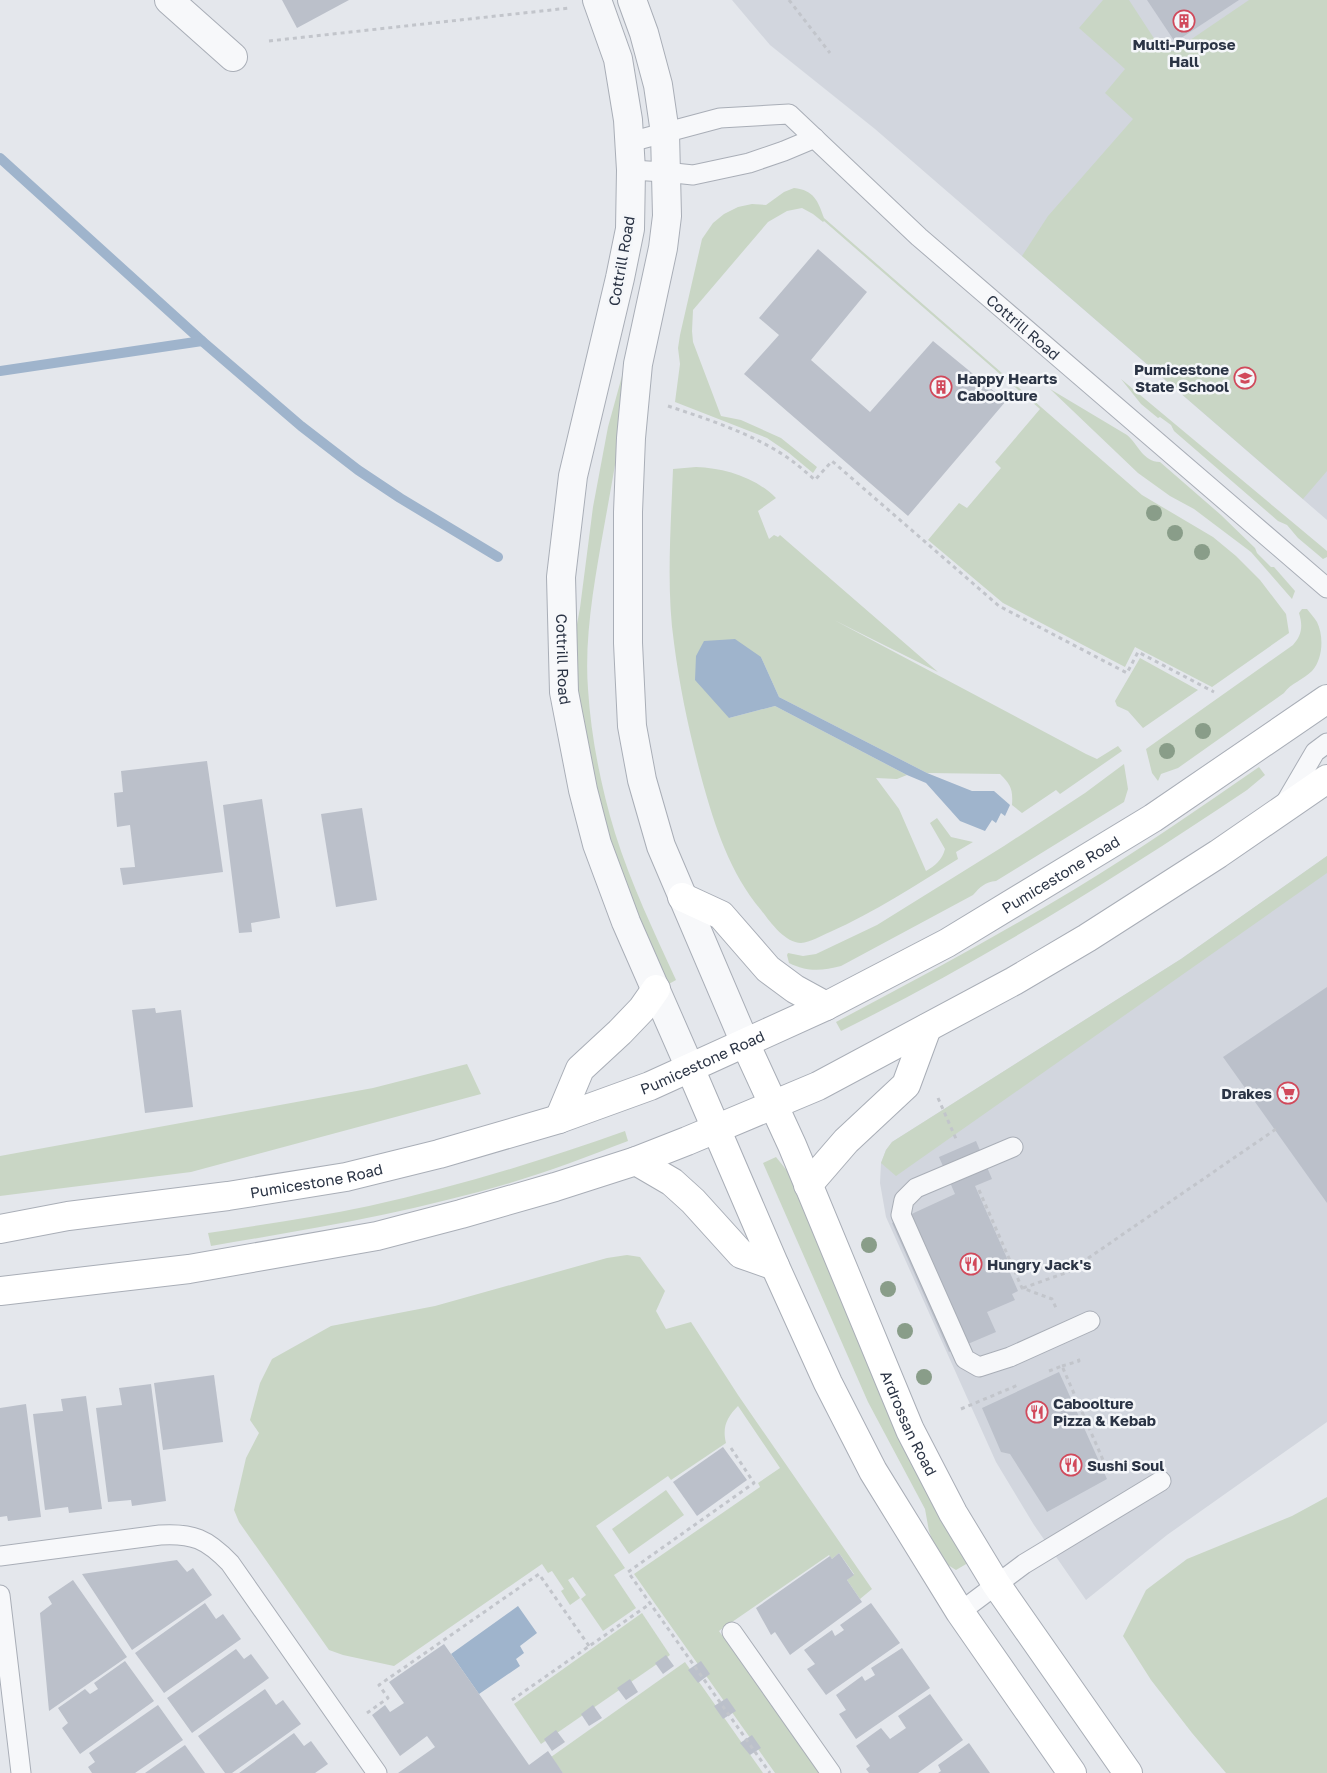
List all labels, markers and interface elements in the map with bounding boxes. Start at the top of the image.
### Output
building icon: Multi-Purpose Hall [1172,9,1196,33]
place label: Multi-Purpose Hall [1132,35,1236,70]
street label: Cottrill Road [604,215,638,307]
street label: Cottrill Road [983,290,1064,363]
place label: Pumicestone State School [1134,360,1229,395]
school or university icon: Pumicestone State School [1233,366,1257,390]
place label: Happy Hearts Caboolture [957,369,1058,404]
building icon: Happy Hearts Caboolture [929,375,953,399]
street label: Cottrill Road [553,613,575,706]
street label: Pumicestone Road [998,832,1123,917]
street label: Pumicestone Road [638,1026,767,1098]
supermarket icon: Drakes [1276,1081,1300,1105]
place label: Drakes [1221,1084,1272,1102]
street label: Pumicestone Road [249,1159,384,1201]
restaurant icon: Hungry Jack's [959,1252,983,1276]
place label: Hungry Jack's [987,1255,1091,1273]
street label: Ardrossan Road [877,1368,941,1479]
place label: Caboolture Pizza & Kebab [1053,1394,1156,1429]
restaurant icon: Caboolture Pizza & Kebab [1025,1400,1049,1424]
restaurant icon: Sushi Soul [1059,1453,1083,1477]
place label: Sushi Soul [1087,1456,1164,1474]

